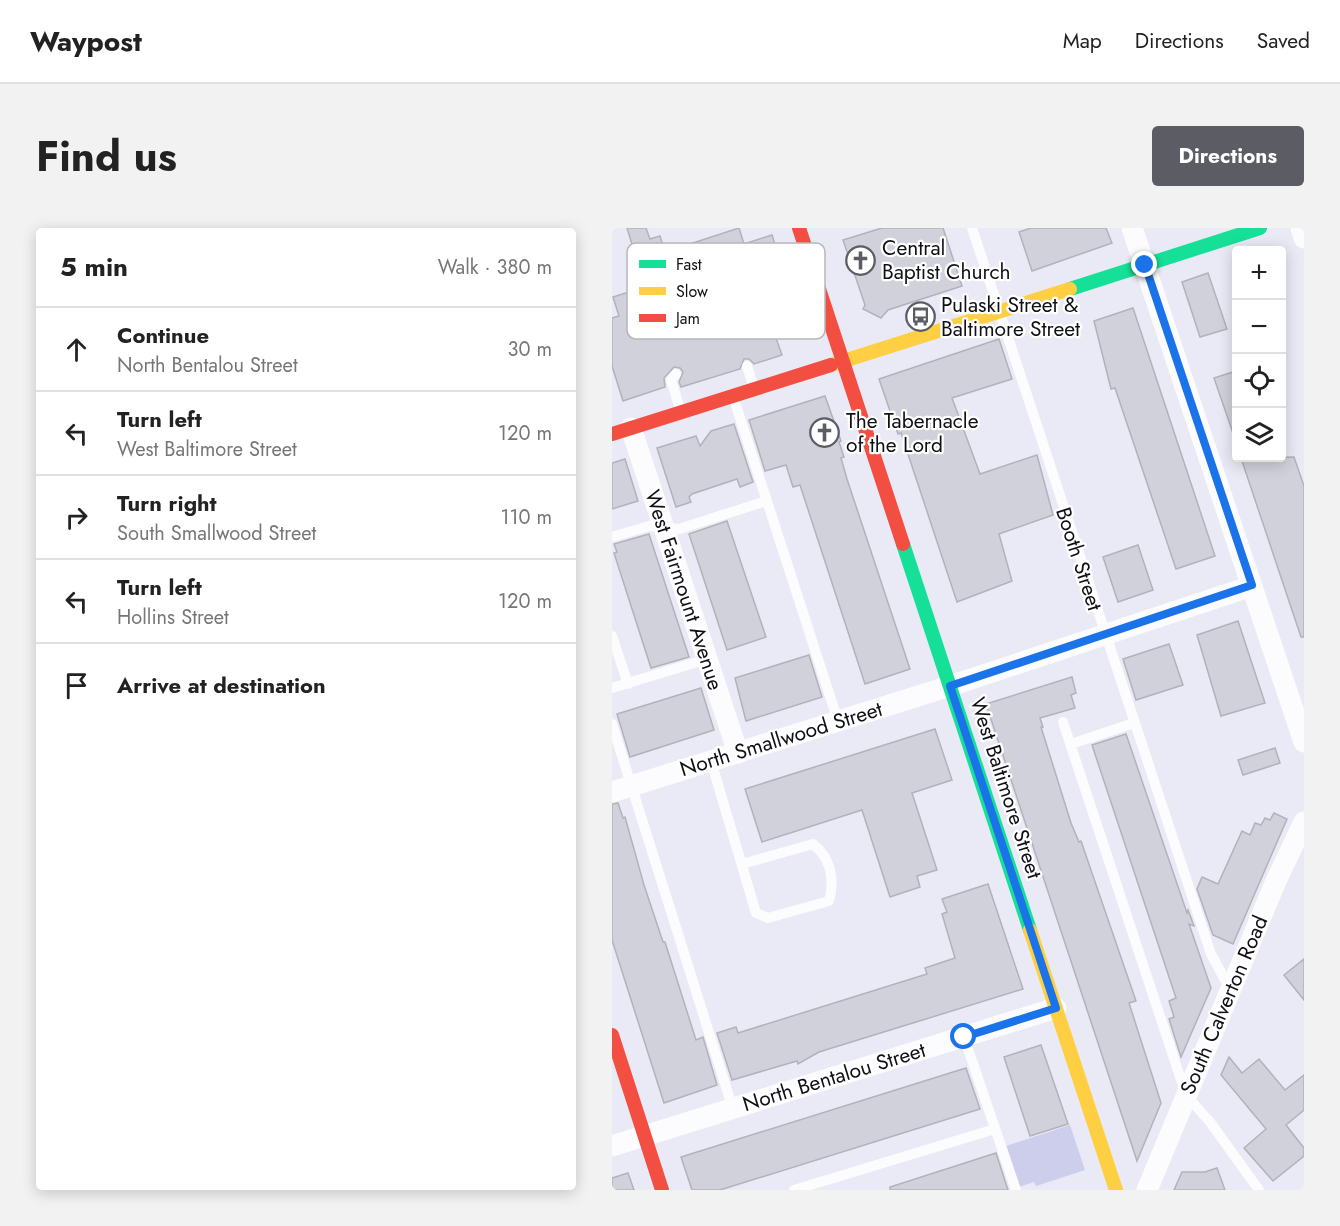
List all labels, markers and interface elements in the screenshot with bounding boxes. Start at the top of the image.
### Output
text: Waypost [30,21,142,62]
text: Map [1063,26,1102,56]
text: Directions [1135,26,1224,56]
text: Saved [1257,26,1310,56]
text: Find us [36,126,177,187]
button: Directions [1152,126,1304,186]
place label: Central Baptist Church [882,233,1010,287]
legend [627,243,825,339]
church icon: Central Baptist Church [845,244,877,276]
map controls [1232,246,1286,462]
button: + [1232,246,1286,300]
text: 5 min [60,248,128,286]
route end [1131,251,1157,277]
text: Walk · 380 m [438,253,552,282]
text: Fast [676,253,702,276]
text: Slow [676,280,708,303]
place label: Pulaski Street & Baltimore Street [941,290,1080,344]
button: − [1232,300,1286,354]
bus stop icon: Pulaski Street & Baltimore Street [904,301,936,333]
text: Jam [674,307,700,330]
text: Continue [117,319,209,351]
icon: ahead [60,333,93,366]
text: 30 m [507,335,552,364]
text: North Bentalou Street [117,351,298,380]
button: locate [1232,354,1286,408]
text: Turn left [117,403,202,435]
place label: The Tabernacle of the Lord [846,406,979,460]
button: layers [1232,408,1286,462]
icon: left [60,417,93,450]
church icon: The Tabernacle of the Lord [809,417,841,449]
text: 120 m [498,419,552,448]
text: West Baltimore Street [117,435,297,464]
street label: West Fairmount Avenue [637,486,731,694]
text: Turn right [117,487,217,519]
icon: right [60,501,93,534]
text: 110 m [500,503,552,532]
street label: Booth Street [1048,503,1110,615]
text: South Smallwood Street [117,519,316,548]
text: Turn left [117,571,202,603]
icon: left [60,585,93,618]
text: 120 m [498,587,552,616]
text: Hollins Street [117,603,229,632]
icon: arrive [60,669,93,702]
text: Arrive at destination [117,669,326,701]
street label: North Smallwood Street [676,694,886,784]
street label: West Baltimore Street [963,694,1049,882]
street label: South Calverton Road [1173,911,1275,1099]
route start [950,1023,976,1049]
street label: North Bentalou Street [739,1035,929,1119]

